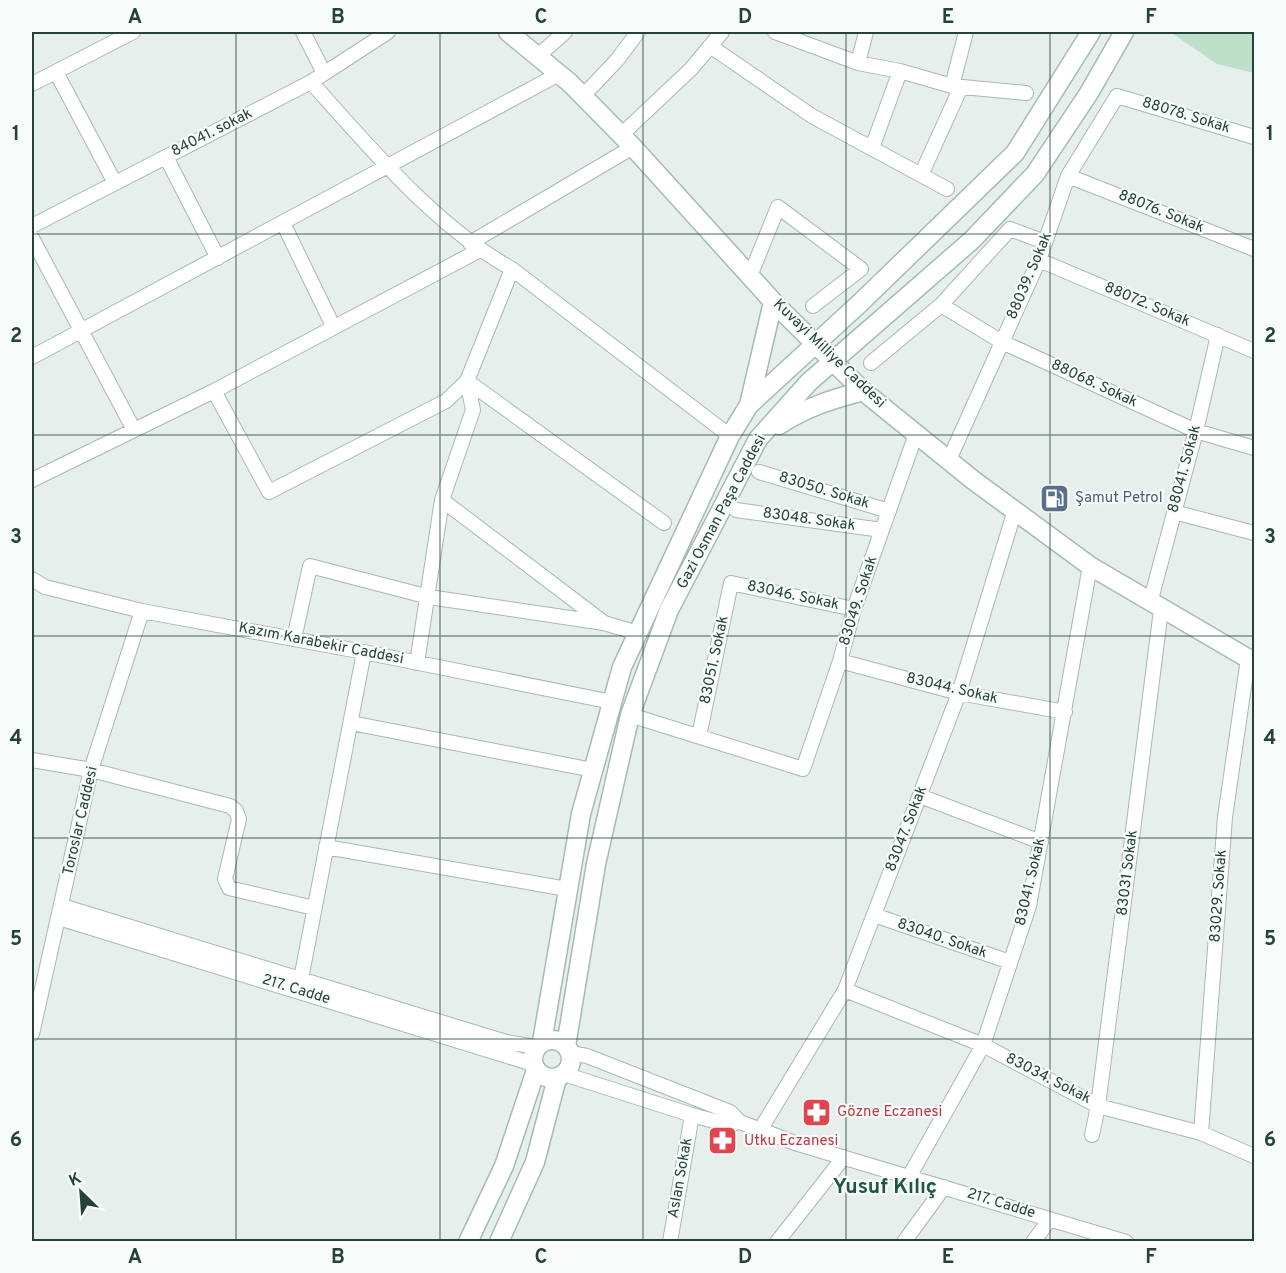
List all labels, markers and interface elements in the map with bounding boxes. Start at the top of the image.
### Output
text: A [128,5,142,31]
text: B [331,5,345,31]
text: C [535,5,547,31]
text: D [738,5,752,31]
text: E [942,5,954,31]
text: F [1145,5,1157,31]
street label: 88078. Sokak [1140,94,1232,138]
street label: 84041. sokak [168,104,256,162]
text: 1 [12,122,20,148]
text: 1 [1266,122,1274,148]
street label: 88076. Sokak [1115,186,1207,238]
street label: 88039. Sokak [1003,229,1057,322]
street label: 88072. Sokak [1101,278,1193,332]
street label: Kuvayi Milliye Caddesi [769,295,889,413]
text: 2 [10,324,22,350]
text: 2 [1264,324,1276,350]
street label: 88068. Sokak [1048,356,1140,412]
street label: 88041. Sokak [1164,423,1206,515]
street label: Gazi Osman Paşa Caddesi [673,431,771,593]
street label: 83050. Sokak [776,468,872,514]
fuel station icon: Şamut Petrol [1038,482,1070,514]
place label: Şamut Petrol [1075,489,1163,508]
street label: 83048. Sokak [761,504,857,536]
text: 3 [10,525,22,551]
text: 3 [1264,525,1276,551]
street label: 83049. Sokak [836,554,882,648]
street label: 83046. Sokak [745,577,841,615]
street label: 83051. Sokak [696,614,734,706]
street label: Kazım Karabekir Caddesi [237,619,405,669]
street label: 83044. Sokak [904,669,1000,709]
text: 4 [10,726,22,752]
text: 4 [1264,726,1276,752]
street label: Toroslar Caddesi [59,765,103,877]
street label: 83047. Sokak [882,783,932,875]
street label: 83031 Sokak [1113,829,1143,917]
street label: 83041. Sokak [1012,836,1050,928]
street label: 83029. Sokak [1206,849,1232,943]
street label: 83040. Sokak [894,915,990,963]
text: 5 [10,927,22,953]
text: 5 [1264,927,1276,953]
street label: 217. Cadde [259,971,333,1009]
street label: 83034. Sokak [1002,1049,1094,1109]
pharmacy icon: Gözne Eczanesi [800,1096,832,1128]
place label: Gözne Eczanesi [837,1103,942,1122]
pharmacy icon: Utku Eczanesi [707,1125,739,1157]
text: 6 [10,1128,22,1154]
text: 6 [1264,1128,1276,1154]
place label: Utku Eczanesi [744,1132,838,1151]
street label: Aslan Sokak [665,1136,697,1220]
north arrow [51,1162,111,1222]
text: K [66,1169,85,1192]
district label: Yusuf Kılıç [833,1174,937,1201]
street label: 217. Cadde [964,1185,1038,1223]
text: A [128,1245,142,1271]
text: B [331,1245,345,1271]
text: C [535,1245,547,1271]
text: D [738,1245,752,1271]
text: E [942,1245,954,1271]
text: F [1145,1245,1157,1271]

